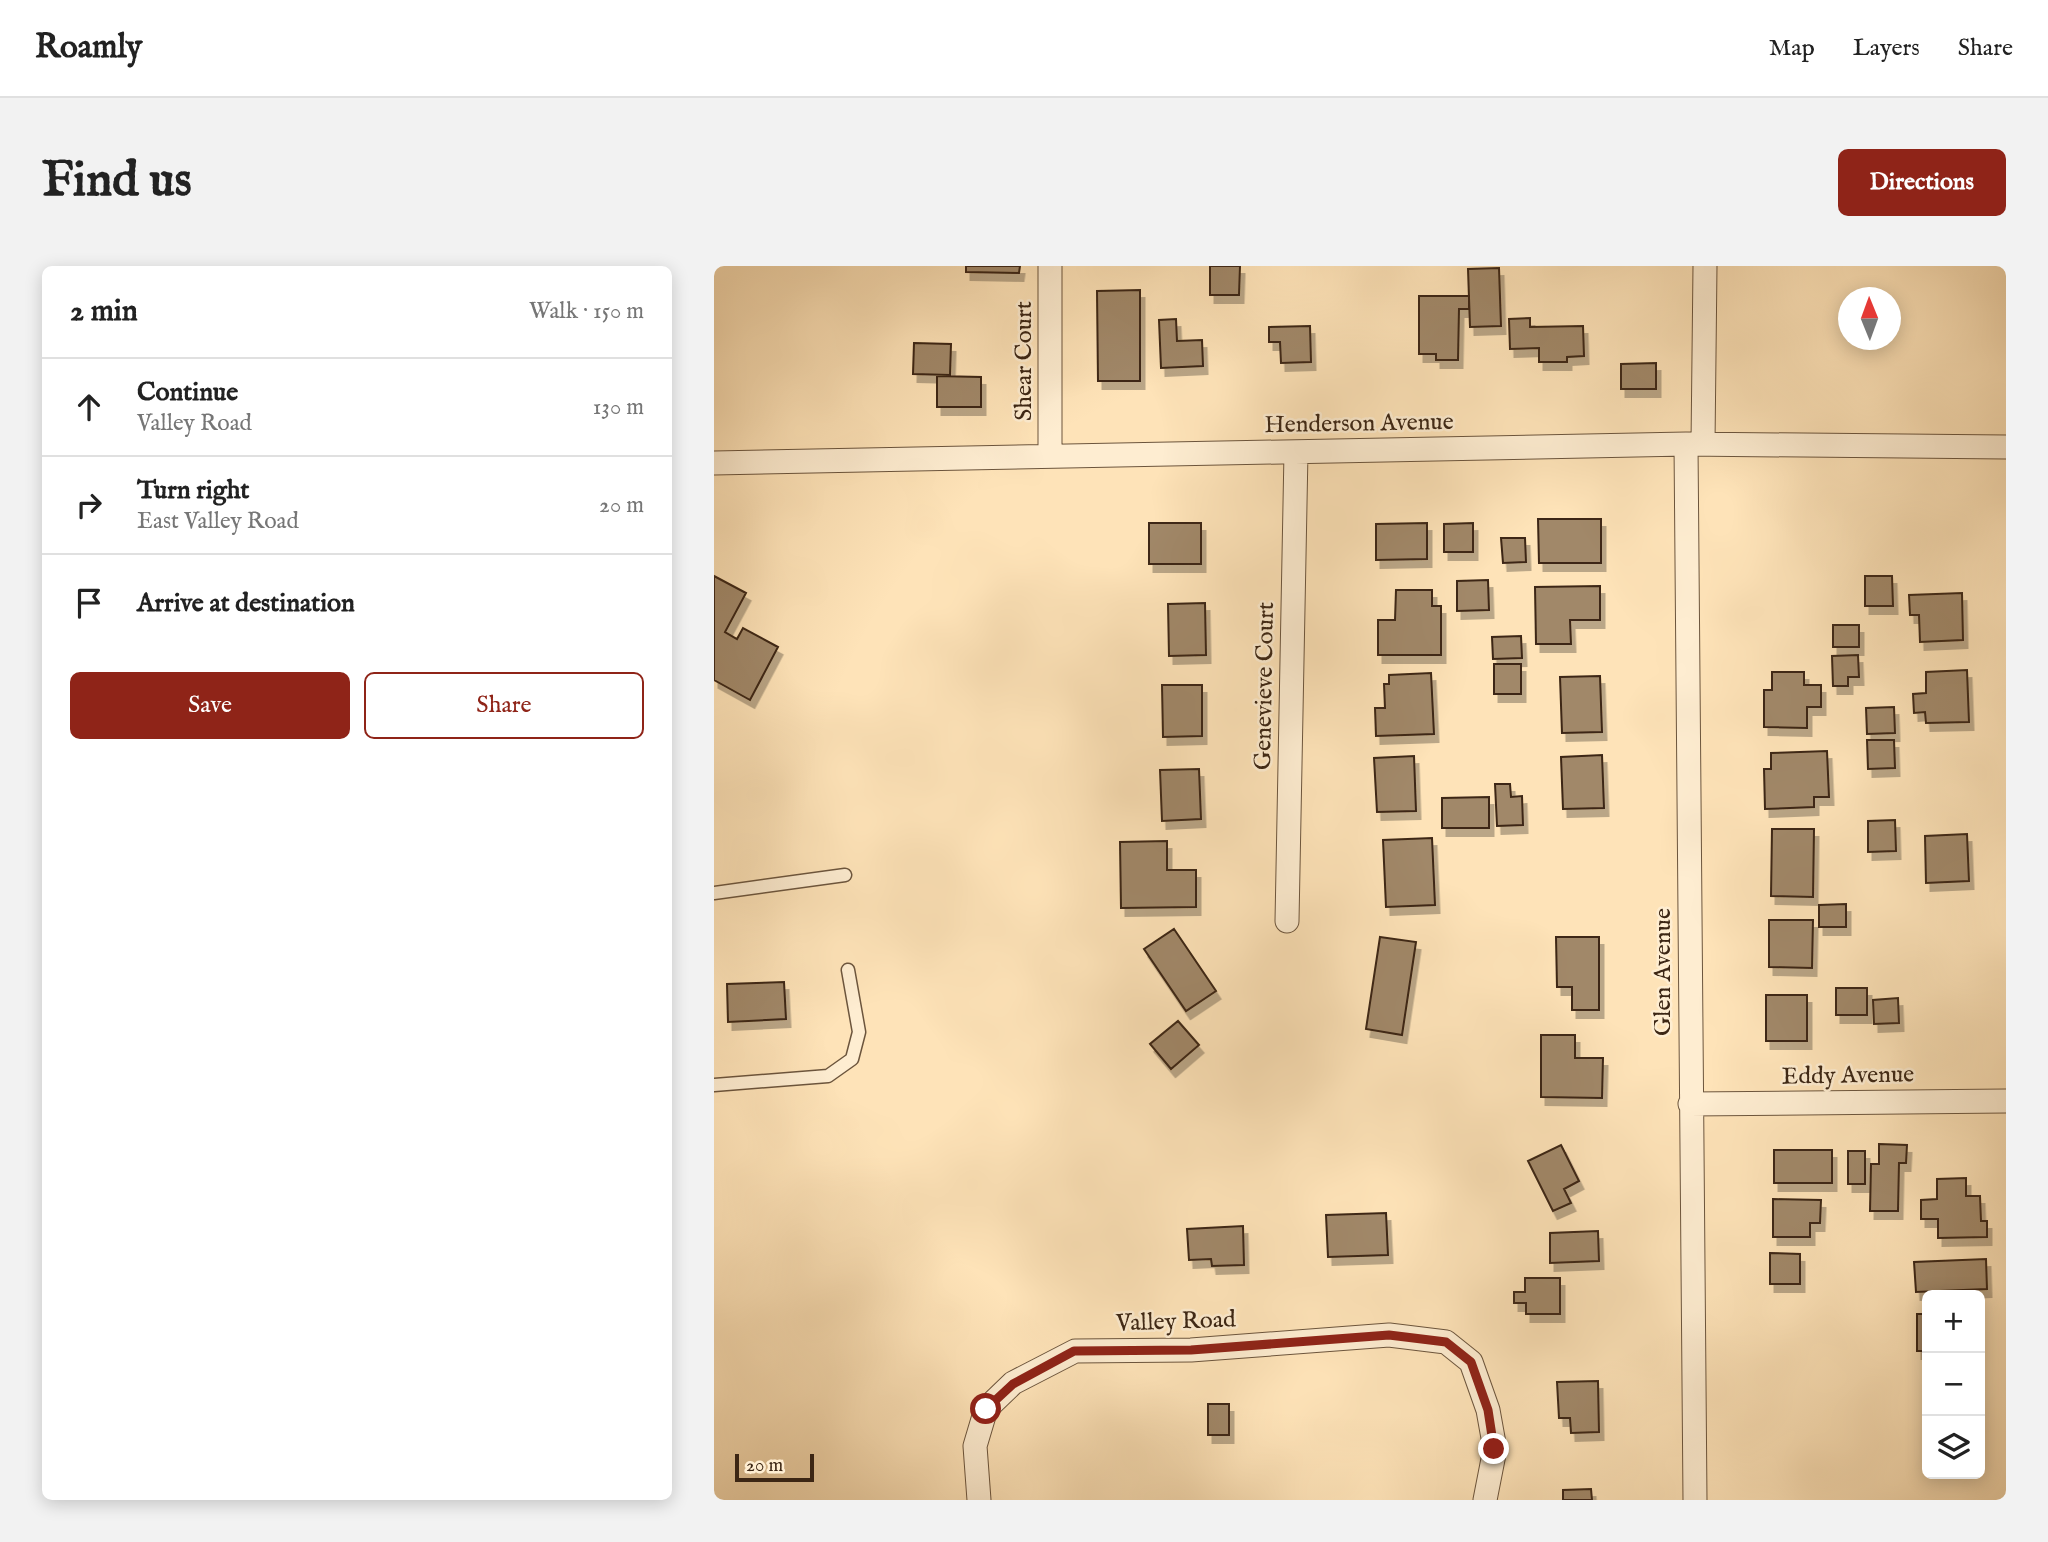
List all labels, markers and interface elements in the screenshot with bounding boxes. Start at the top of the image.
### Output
text: Roamly [35,27,142,69]
text: Map [1769,33,1815,64]
text: Layers [1853,33,1920,64]
text: Share [1958,33,2013,64]
button: Directions [1838,149,2006,216]
text: Find us [42,151,192,213]
north arrow [1838,287,1901,350]
text: 2 min [70,293,138,331]
text: Walk · 150 m [529,297,644,326]
street label: Shear Court [1009,301,1040,421]
text: Continue [137,376,238,409]
icon: ahead [70,388,108,426]
text: 130 m [593,393,644,422]
street label: Henderson Avenue [1264,407,1454,441]
text: Valley Road [137,409,252,438]
text: Turn right [137,474,250,507]
icon: right [70,486,108,524]
text: 20 m [599,491,644,520]
text: East Valley Road [137,507,299,536]
icon: arrive [70,584,108,622]
text: Arrive at destination [137,587,355,620]
street label: Genevieve Court [1248,602,1282,770]
button: Save [70,672,350,739]
button: Share [364,672,644,739]
street label: Glen Avenue [1648,908,1679,1036]
street label: Eddy Avenue [1781,1059,1915,1093]
map controls [1922,1290,1985,1479]
button: + [1922,1290,1985,1353]
street label: Valley Road [1115,1304,1237,1340]
button: − [1922,1353,1985,1416]
route start [970,1393,1001,1424]
button: layers [1922,1416,1985,1479]
route end [1478,1433,1509,1464]
scale bar [735,1451,814,1483]
text: 20 m [746,1454,783,1478]

